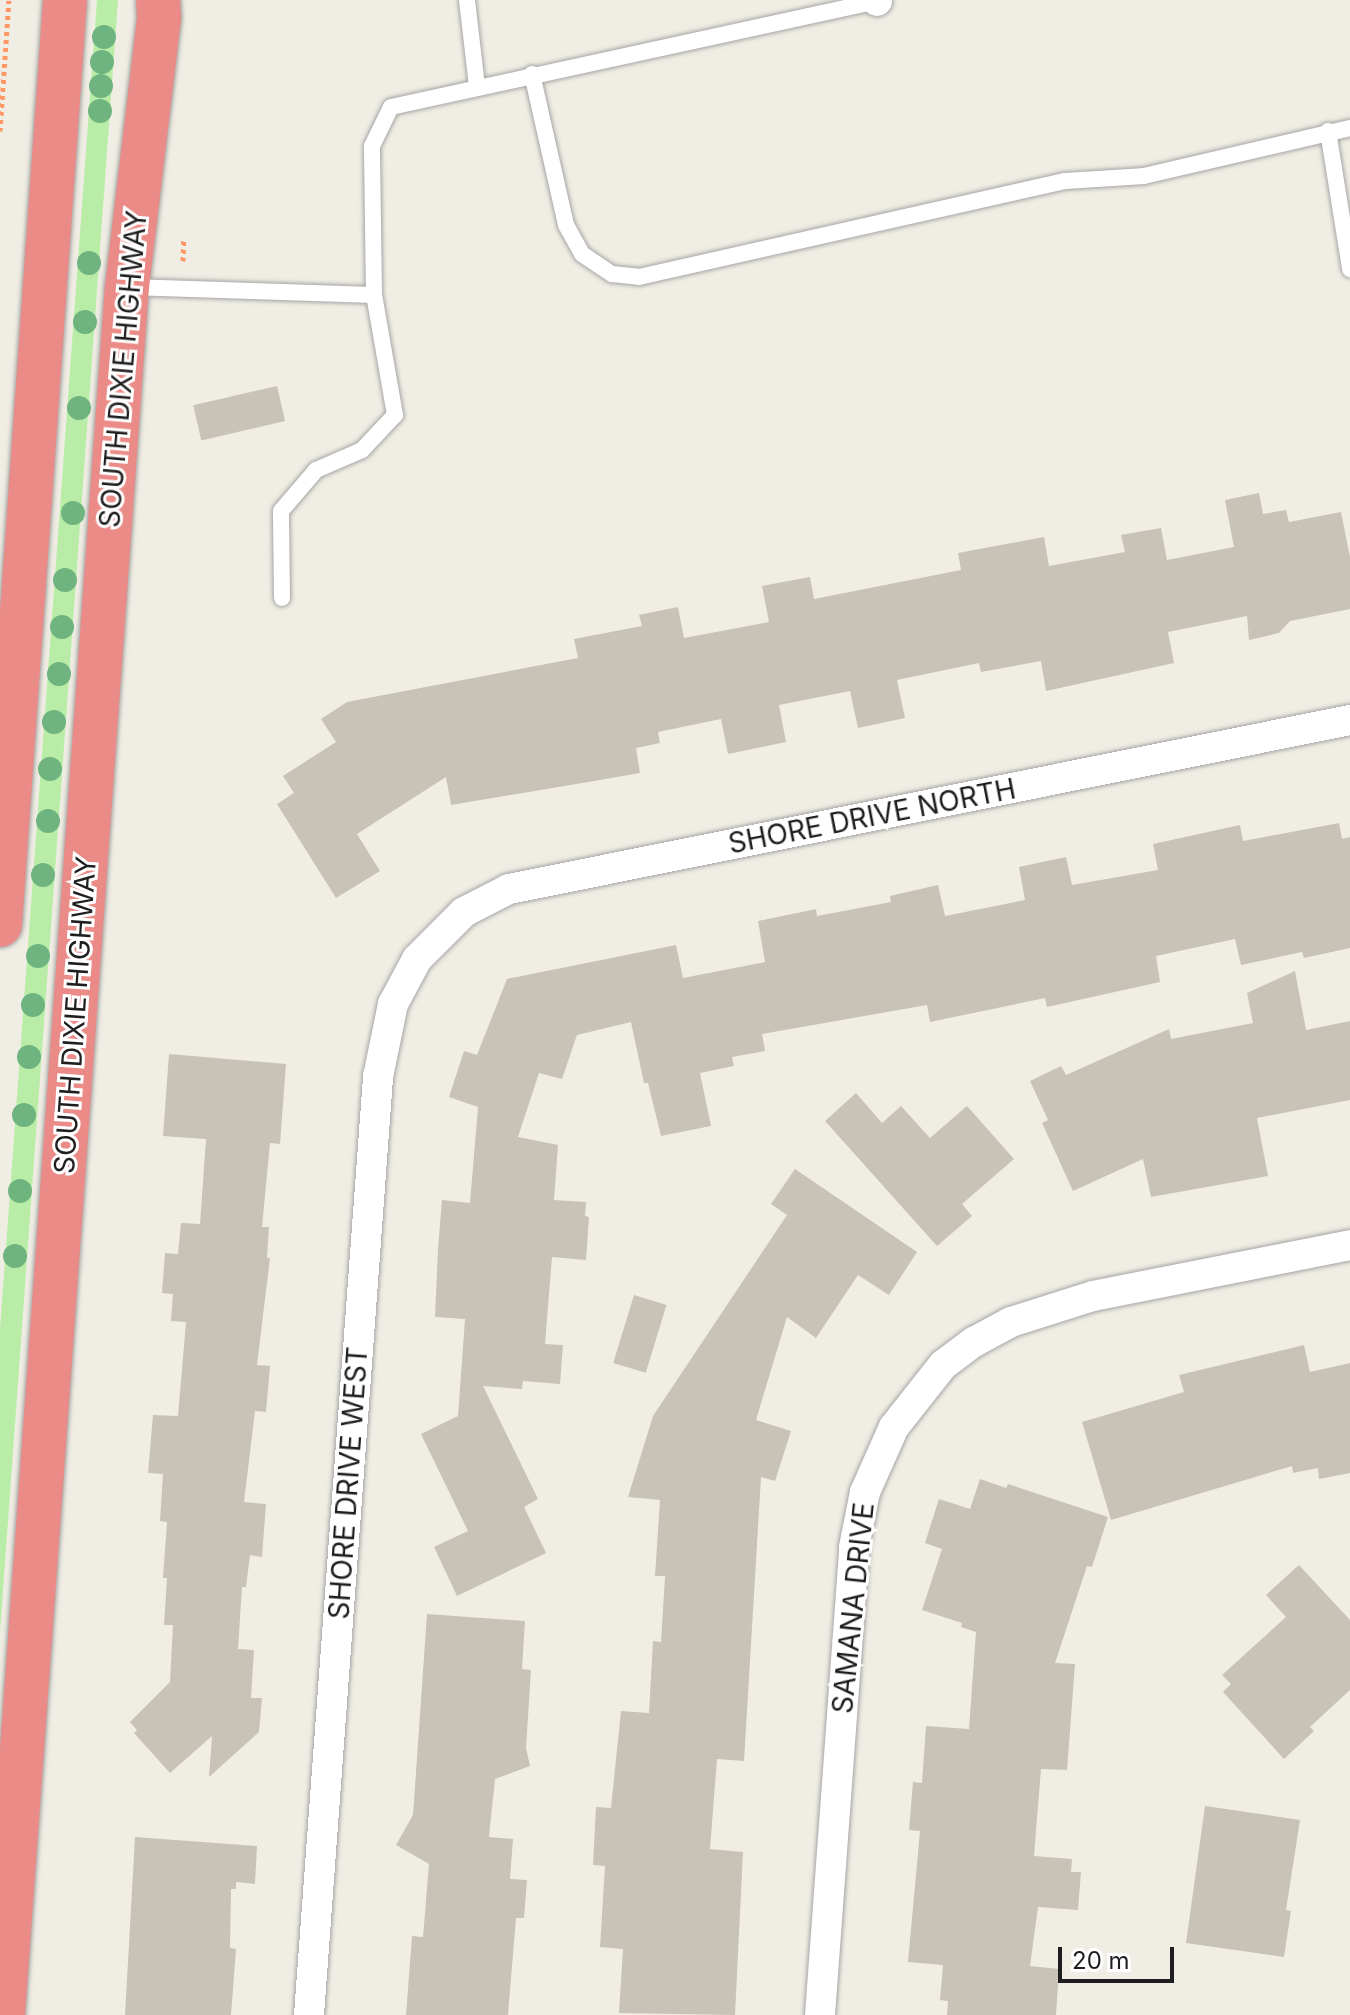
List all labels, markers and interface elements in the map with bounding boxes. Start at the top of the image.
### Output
street label: SOUTH DIXIE HIGHWAY [92,209,154,529]
street label: SHORE DRIVE NORTH [725,772,1019,860]
street label: SOUTH DIXIE HIGHWAY [47,855,103,1175]
street label: SHORE DRIVE WEST [322,1346,374,1620]
street label: SAMANA DRIVE [825,1501,881,1715]
scale bar [1062,1931,1178,1981]
text: 20 m [1072,1946,1130,1975]

